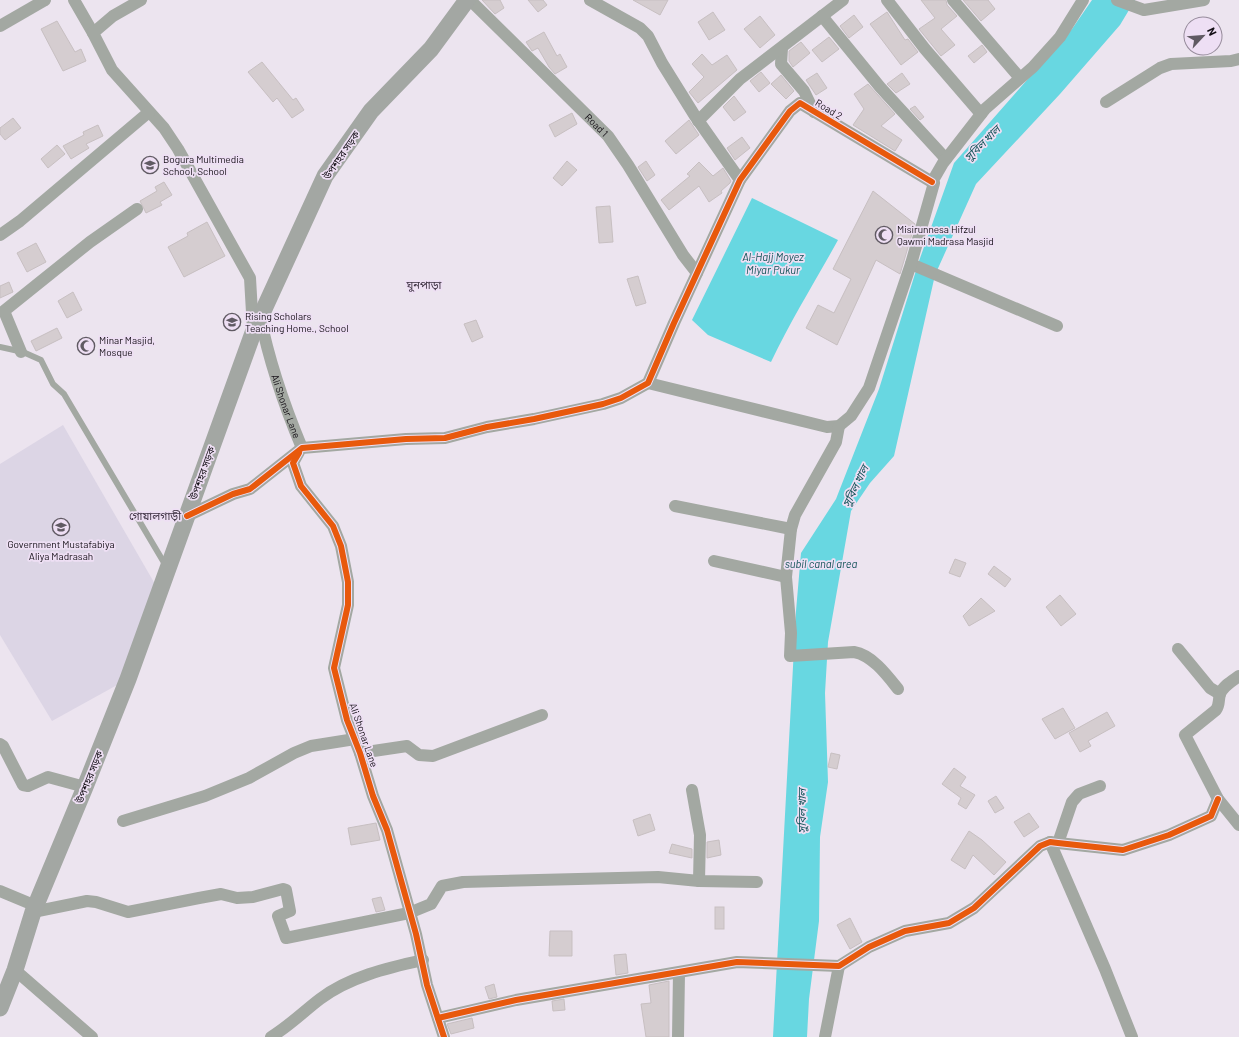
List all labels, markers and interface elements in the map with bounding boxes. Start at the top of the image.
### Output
north arrow [1183,16,1223,56]
text: N [1205,25,1220,38]
street label: Road 2 [813,96,845,122]
street label: Road 1 [583,111,611,139]
water label: সুবিল খাল [962,121,1005,164]
street label: উপশহর সড়ক [320,128,362,182]
place label: Bogura Multimedia School, School [163,153,244,177]
school or university icon: Bogura Multimedia School, School [140,155,160,175]
place label: Misirunnesa Hifzul Qawmi Madrasa Masjid [897,223,994,247]
mosque icon: Misirunnesa Hifzul Qawmi Madrasa Masjid [874,225,894,245]
water label: Al-Hajj Moyez Miyar Pukur [742,250,804,276]
district label: ঘুনপাড়া [405,278,443,292]
place label: Rising Scholars Teaching Home., School [245,310,349,334]
school or university icon: Rising Scholars Teaching Home., School [222,312,242,332]
place label: Minar Masjid, Mosque [99,334,155,358]
mosque icon: Minar Masjid, Mosque [76,336,96,356]
street label: Ali Shonar Lane [269,373,303,440]
street label: উপশহর সড়ক [186,444,217,502]
water label: সুবিল খাল [839,461,872,509]
district label: গোয়ালগাড়ী [129,509,182,522]
school or university icon: Government Mustafabiya Aliya Madrasah [51,517,71,537]
place label: Government Mustafabiya Aliya Madrasah [8,538,115,562]
water label: subil canal area [785,557,858,570]
street label: Ali Shonar Lane [347,701,381,769]
street label: উপশহর সড়ক [73,748,105,806]
water label: সুবিল খাল [795,787,809,833]

